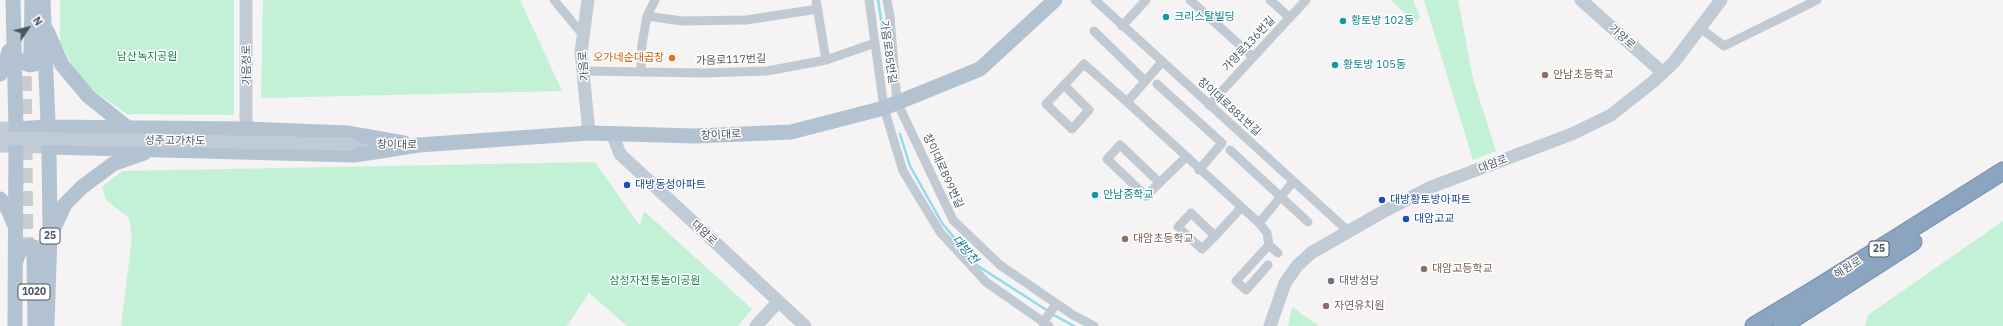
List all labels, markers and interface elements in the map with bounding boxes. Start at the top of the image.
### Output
north arrow [8,8,48,48]
place label: 크리스탈빌딩 [1174,10,1235,24]
marker: 크리스탈빌딩 [1161,12,1171,22]
text: N [30,14,46,28]
street label: 가양로136번길 [1220,14,1278,74]
place label: 황토방 102동 [1351,14,1414,28]
marker: 황토방 102동 [1338,16,1348,26]
street label: 가음로85번길 [877,19,899,85]
street label: 가양로 [1606,22,1638,52]
street label: 가음정로 [240,45,254,85]
park label: 남산녹지공원 [117,50,177,64]
street label: 가음로 [576,50,592,82]
place label: 오가네순대곱창 [593,51,664,65]
street label: 가음로117번길 [696,52,766,68]
marker: 오가네순대곱창 [667,53,677,63]
place label: 황토방 105동 [1343,58,1406,72]
marker: 황토방 105동 [1330,60,1340,70]
place label: 안남초등학교 [1553,68,1614,82]
marker: 안남초등학교 [1540,70,1550,80]
street label: 창이대로881번길 [1195,75,1263,139]
street label: 창이대로 [700,127,742,143]
street label: 창이대로899번길 [920,132,966,210]
street label: 성주고가차도 [145,134,205,148]
street label: 창이대로 [377,138,417,152]
street label: 대암로 [1476,152,1510,176]
place label: 대방동성아파트 [635,178,706,192]
marker: 대방동성아파트 [622,180,632,190]
place label: 안남중학교 [1103,188,1154,202]
marker: 안남중학교 [1090,190,1100,200]
place label: 대방황토방아파트 [1390,193,1471,207]
marker: 대방황토방아파트 [1377,195,1387,205]
place label: 대암고교 [1414,212,1454,226]
marker: 대암고교 [1401,214,1411,224]
street label: 대암로 [688,218,720,248]
road number: 25 [40,228,60,244]
place label: 대암초등학교 [1133,232,1194,246]
water label: 대방천 [949,233,981,267]
marker: 대암초등학교 [1120,234,1130,244]
road number: 25 [1869,241,1889,257]
street label: 해원로 [1832,254,1864,282]
place label: 대암고등학교 [1432,262,1493,276]
marker: 대암고등학교 [1419,264,1429,274]
park label: 삼정자전통놀이공원 [609,274,701,288]
place label: 대방성당 [1339,274,1379,288]
marker: 대방성당 [1326,276,1336,286]
road number: 1020 [18,284,50,300]
place label: 자연유치원 [1334,299,1385,313]
marker: 자연유치원 [1321,301,1331,311]

